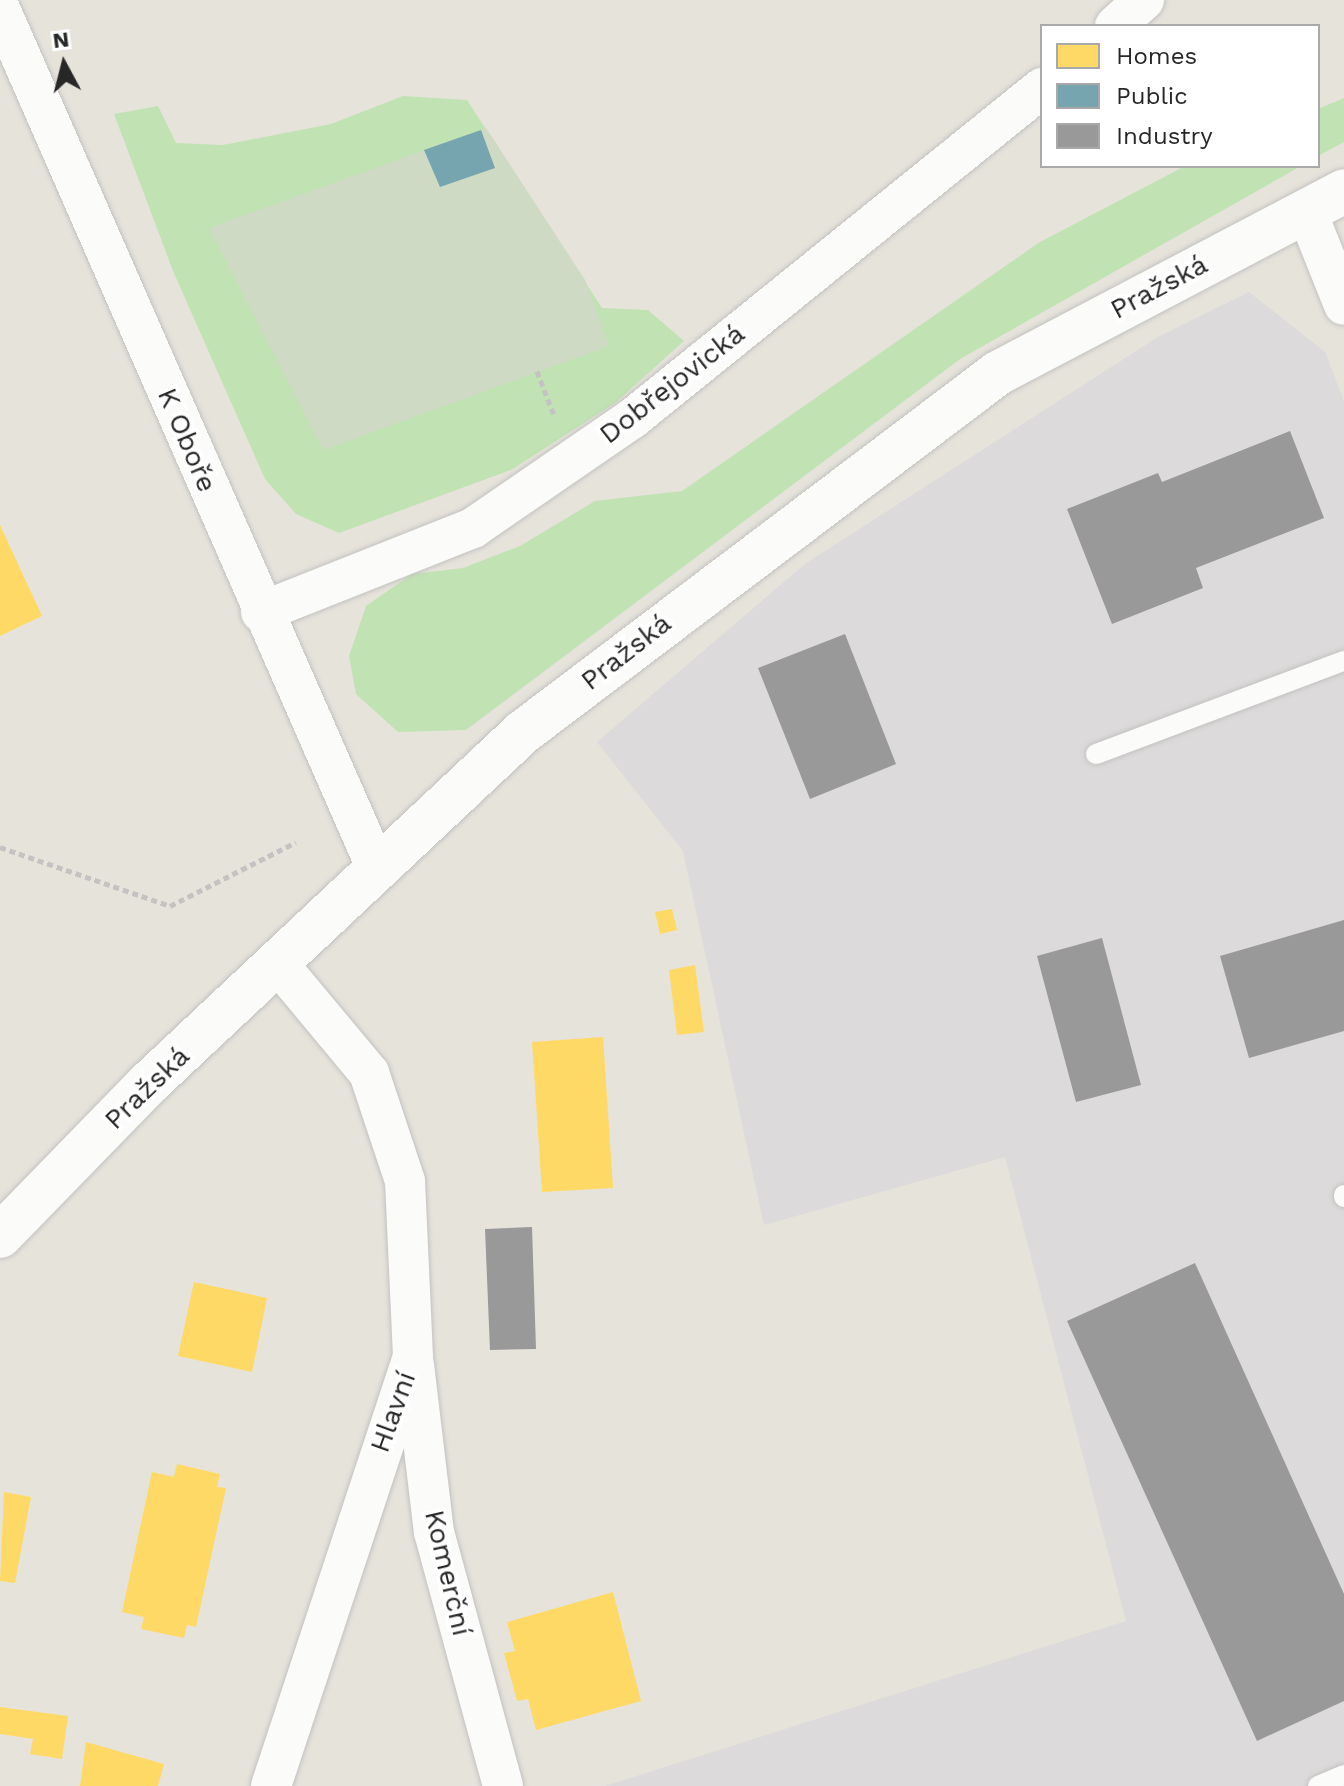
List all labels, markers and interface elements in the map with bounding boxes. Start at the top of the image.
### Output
north arrow [24,24,104,104]
legend [1040,24,1320,168]
text: N [51,26,71,53]
text: Homes [1116,42,1197,70]
text: Public [1116,82,1188,110]
text: Industry [1116,122,1213,150]
street label: Pražská [1105,247,1213,327]
street label: Dobřejovická [593,317,751,451]
street label: K Oboře [150,383,224,497]
street label: Pražská [574,606,678,698]
street label: Pražská [98,1039,196,1137]
street label: Hlavní [363,1367,423,1457]
street label: Komerční [417,1507,479,1639]

